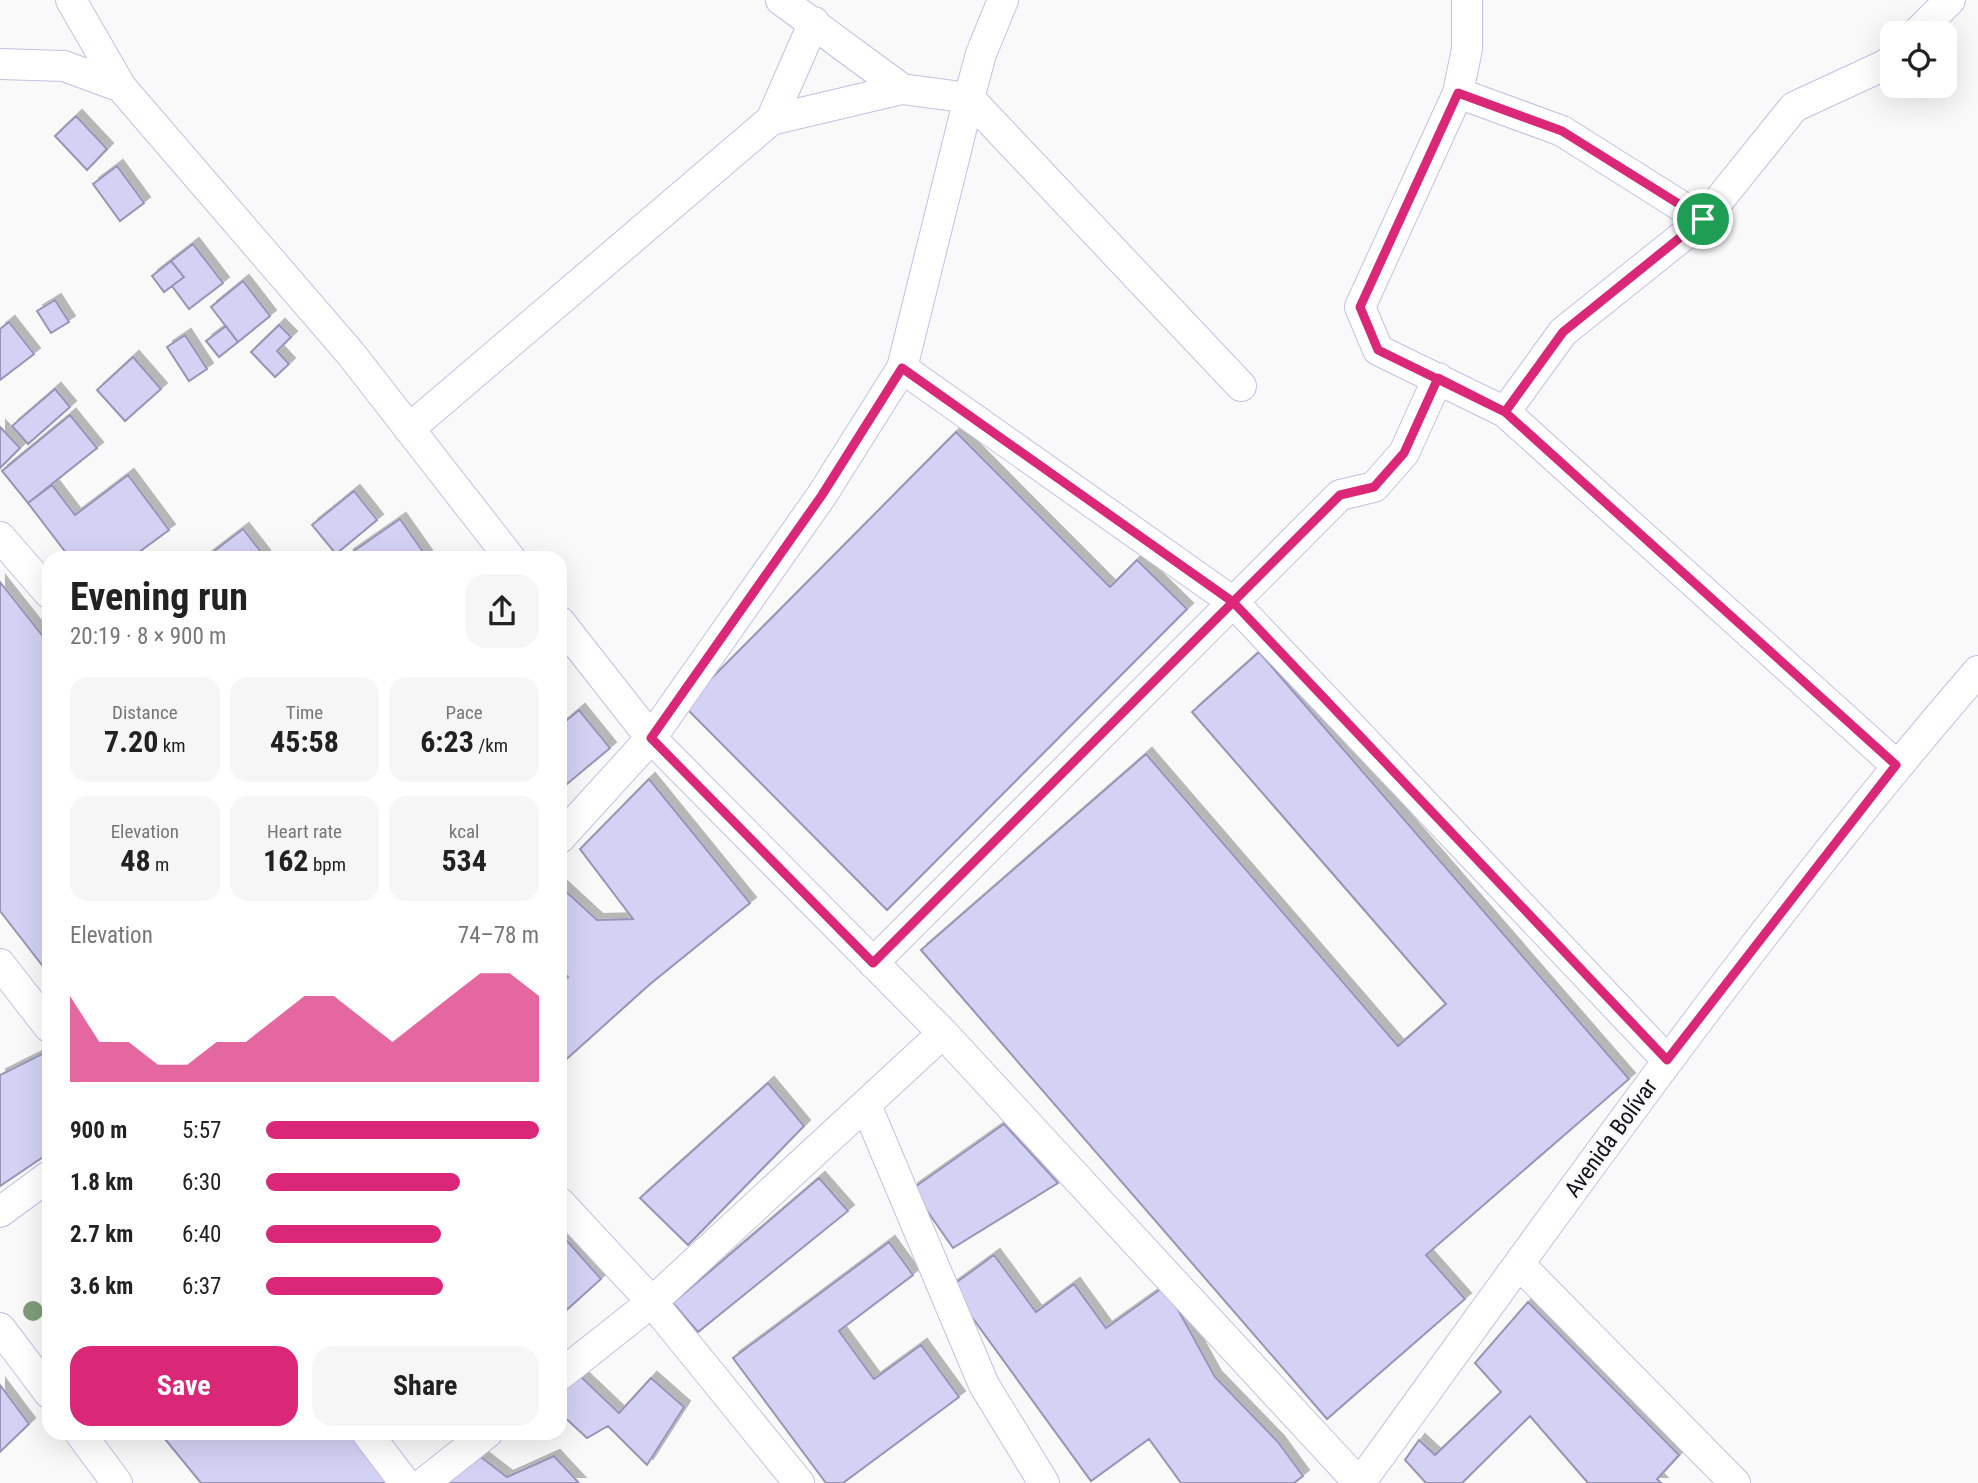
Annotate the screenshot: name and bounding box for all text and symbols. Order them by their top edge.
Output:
map controls [1880,21,1957,98]
button: locate [1880,21,1957,98]
pin [1673,189,1733,249]
icon: arrive [1684,200,1722,238]
button: share [465,574,539,648]
text: Evening run [70,575,248,619]
text: 20:19 · 8 × 900 m [70,623,226,650]
text: Distance [112,701,178,724]
text: Time [286,701,323,724]
text: Pace [446,701,483,724]
text: 7.20 [104,724,158,759]
text: 45:58 [270,724,339,759]
text: 6:23 [420,724,474,759]
text: km [158,734,186,757]
text: /km [474,734,508,757]
text: Elevation [111,820,179,843]
text: Heart rate [267,820,342,843]
text: kcal [449,820,479,843]
text: 48 [120,843,151,878]
text: 162 [263,843,309,878]
text: 534 [441,843,487,878]
text: m [151,853,169,876]
text: bpm [309,853,346,876]
text: Elevation [70,922,153,949]
text: 74–78 m [458,922,539,949]
street label: Avenida Bolívar [1559,1074,1663,1202]
text: 900 m [70,1117,127,1144]
text: 5:57 [182,1117,221,1144]
text: 1.8 km [70,1169,133,1196]
text: 6:30 [182,1169,221,1196]
text: 2.7 km [70,1221,133,1248]
text: 6:40 [182,1221,221,1248]
text: 3.6 km [70,1273,133,1300]
text: 6:37 [182,1273,221,1300]
button: Save [70,1346,298,1426]
button: Share [312,1346,539,1426]

